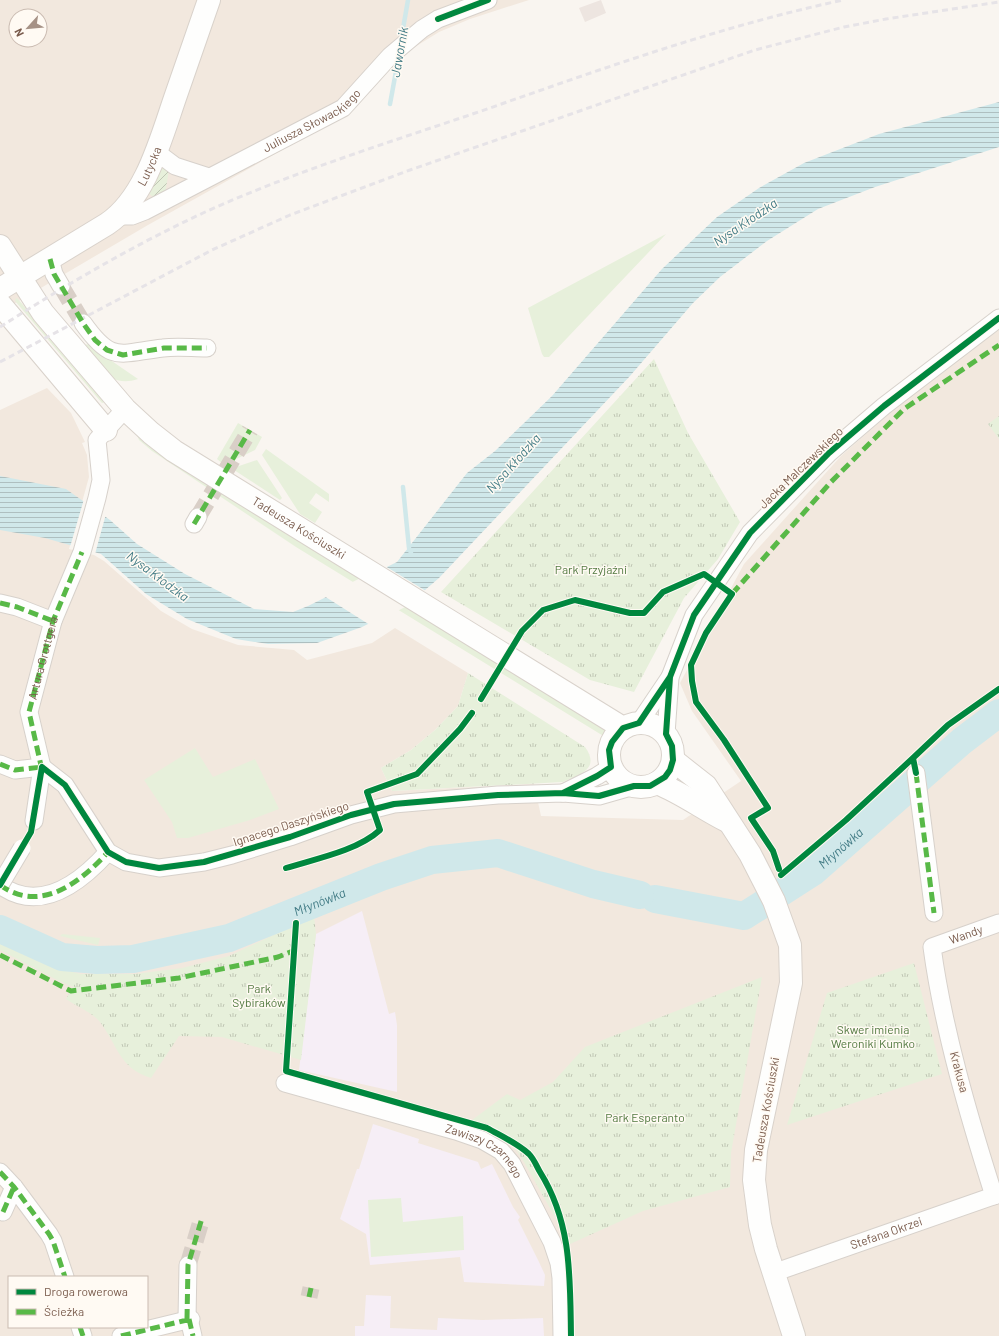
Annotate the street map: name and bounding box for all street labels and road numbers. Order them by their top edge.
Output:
street label: Juliusza Słowackiego [260,86,363,154]
street label: Lutycka [134,145,164,188]
street label: Jacka Malczewskiego [755,424,845,511]
street label: Tadeusza Kościuszki [250,493,349,561]
street label: Artura Grottgera [25,614,60,701]
street label: Ignacego Daszyńskiego [231,798,350,848]
street label: Wandy [947,921,985,946]
street label: Krakusa [948,1050,972,1094]
street label: Tadeusza Kościuszki [749,1056,781,1164]
street label: Zawiszy Czarnego [444,1120,526,1180]
street label: Stefana Okrzei [848,1213,924,1252]

